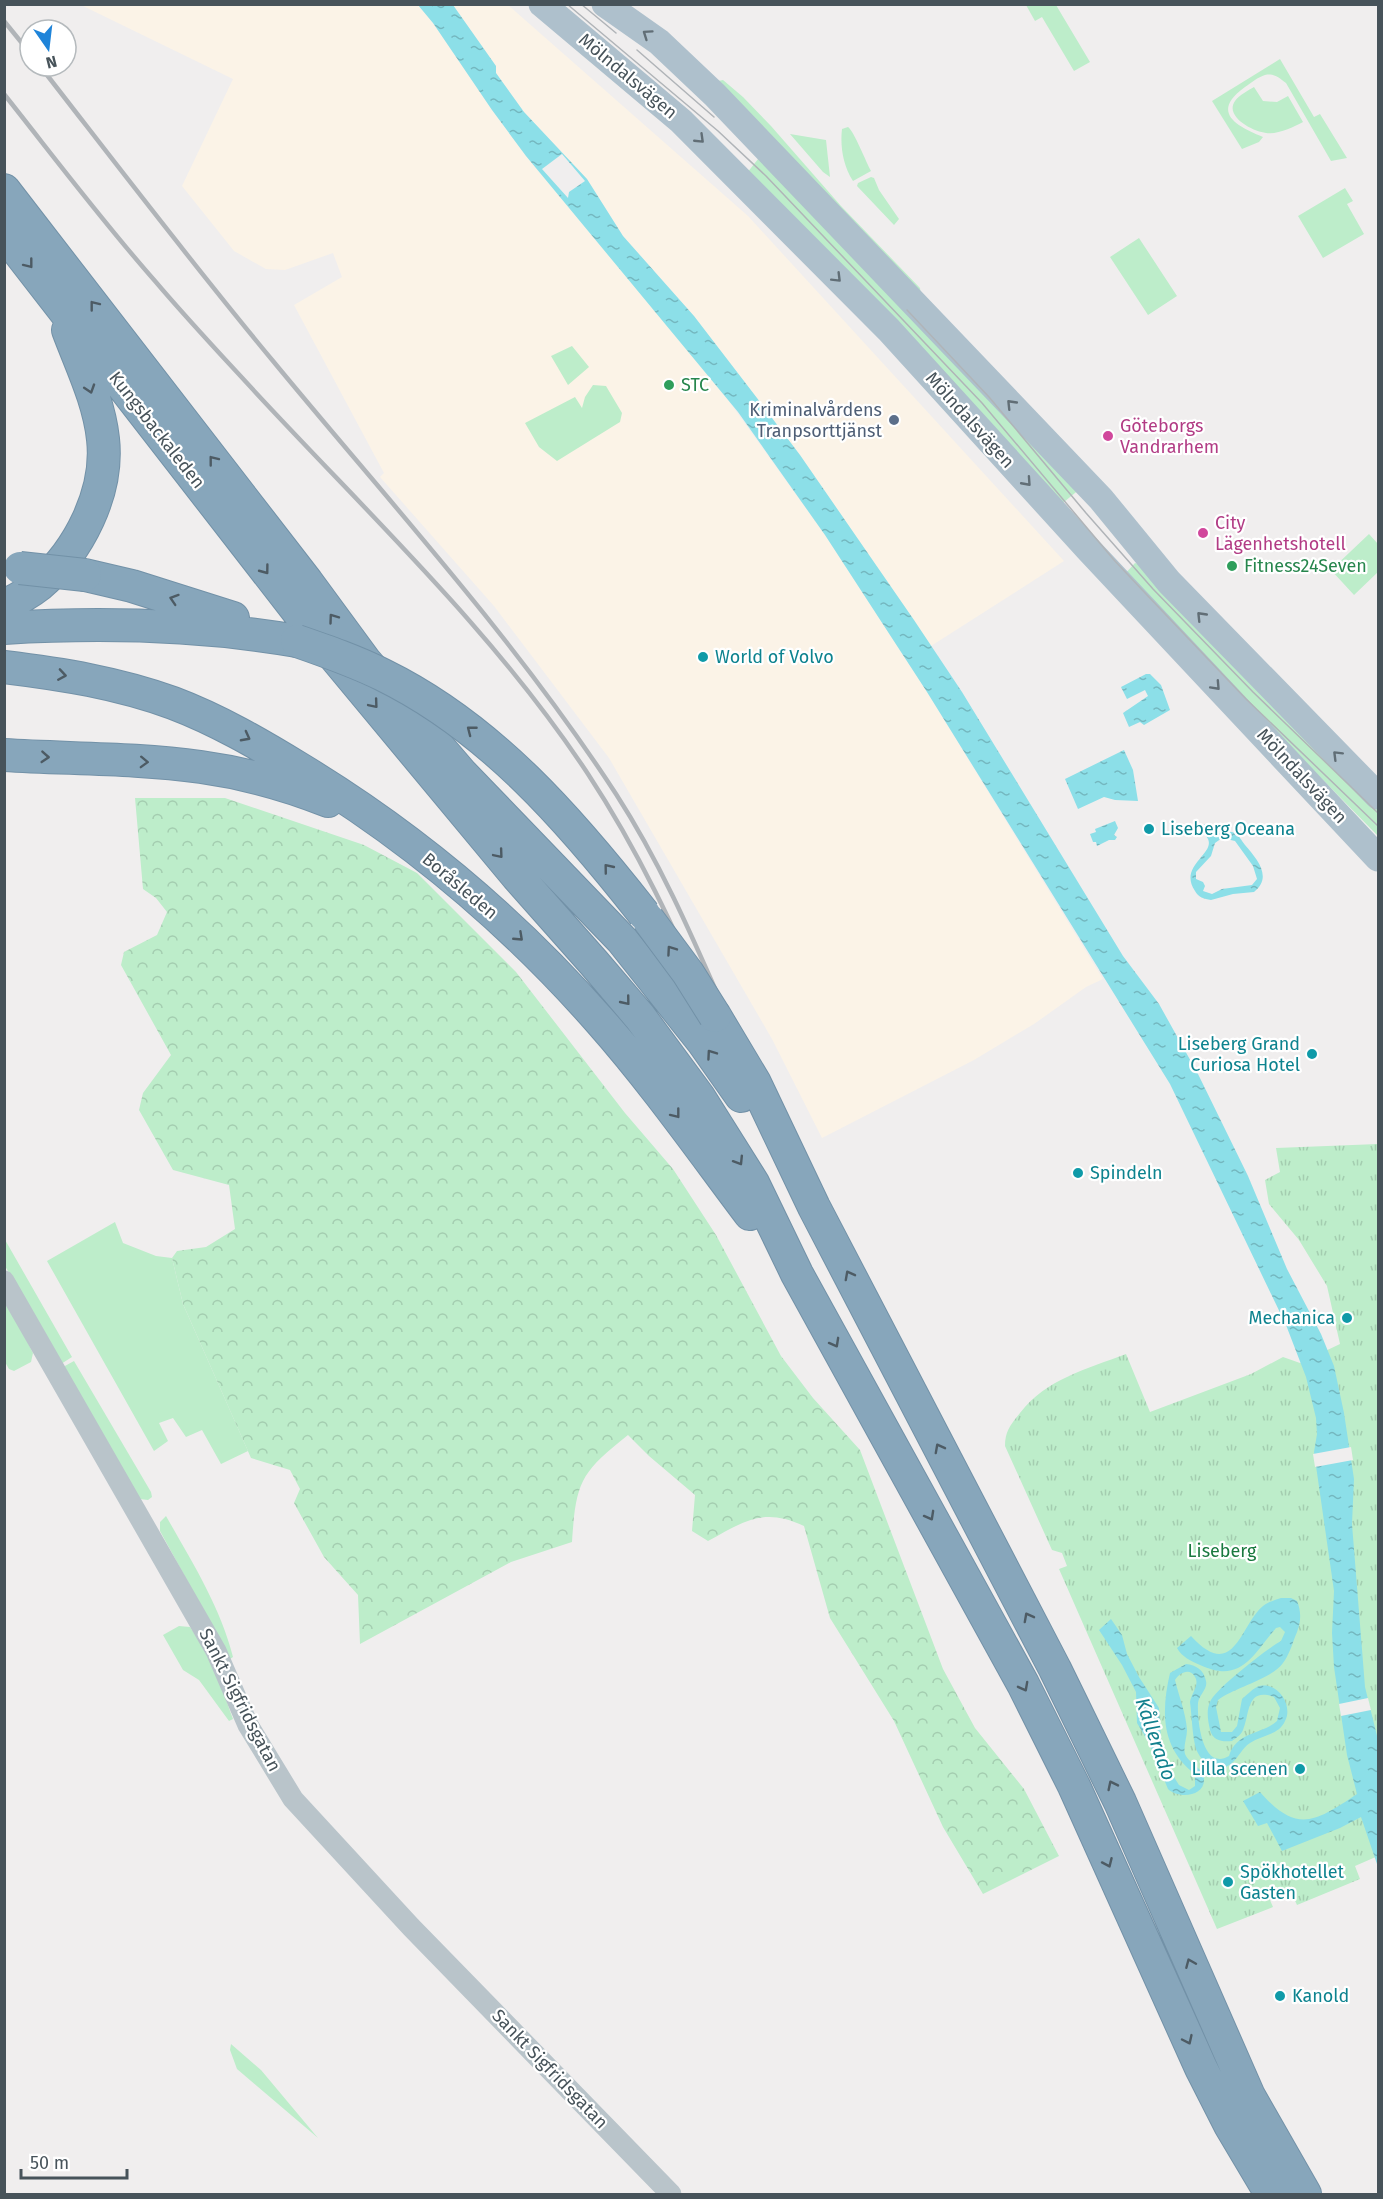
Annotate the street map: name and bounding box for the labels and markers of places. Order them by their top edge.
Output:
place label: STC [681,374,709,396]
marker: STC [662,378,676,392]
place label: Kriminalvårdens Tranpsorttjänst [749,399,882,442]
marker: Kriminalvårdens Tranpsorttjänst [887,413,901,427]
place label: Göteborgs Vandrarhem [1120,415,1219,458]
marker: Göteborgs Vandrarhem [1101,429,1115,443]
place label: City Lägenhetshotell [1215,512,1346,555]
marker: City Lägenhetshotell [1196,526,1210,540]
place label: Fitness24Seven [1244,555,1367,577]
marker: Fitness24Seven [1225,559,1239,573]
place label: World of Volvo [715,646,834,668]
marker: World of Volvo [696,650,710,664]
place label: Liseberg Oceana [1161,818,1295,840]
marker: Liseberg Oceana [1142,822,1156,836]
place label: Liseberg Grand Curiosa Hotel [1178,1033,1300,1076]
marker: Liseberg Grand Curiosa Hotel [1305,1047,1319,1061]
place label: Spindeln [1090,1162,1163,1184]
marker: Spindeln [1071,1166,1085,1180]
place label: Mechanica [1248,1307,1335,1329]
marker: Mechanica [1340,1311,1354,1325]
place label: Lilla scenen [1192,1758,1288,1780]
marker: Lilla scenen [1293,1762,1307,1776]
place label: Spökhotellet Gasten [1240,1861,1345,1904]
marker: Spökhotellet Gasten [1221,1875,1235,1889]
place label: Kanold [1292,1985,1349,2007]
marker: Kanold [1273,1989,1287,2003]

